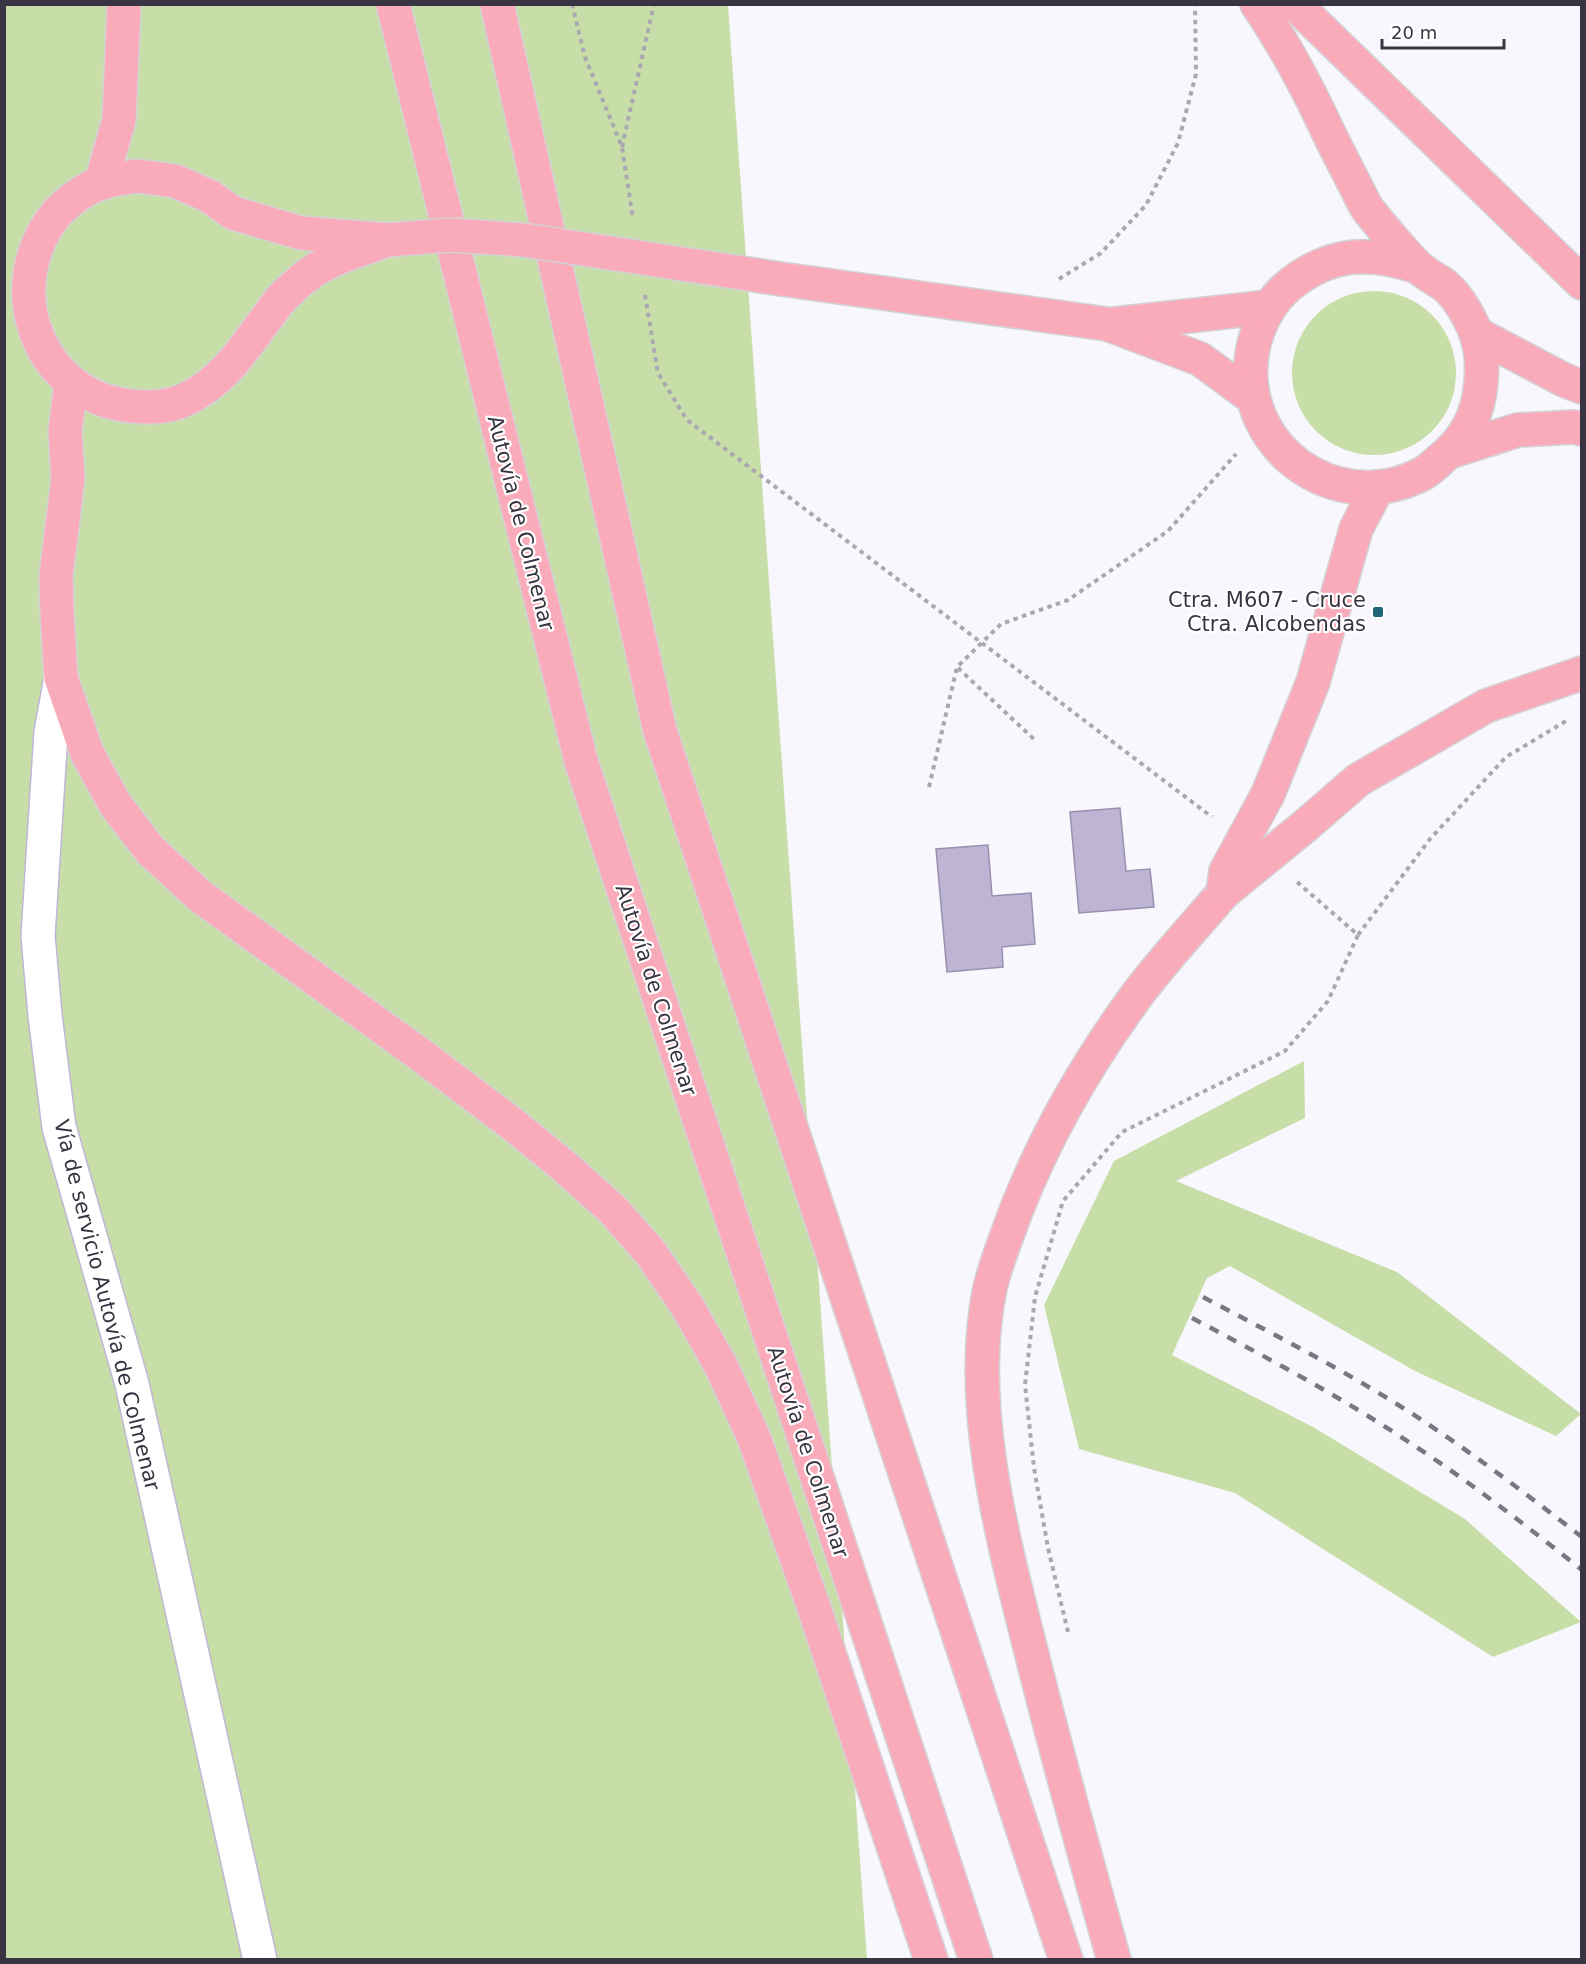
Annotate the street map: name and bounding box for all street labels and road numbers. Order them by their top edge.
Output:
street label: Autovía de Colmenar [483,413,559,633]
street label: Autovía de Colmenar [610,881,702,1099]
street label: Vía de servicio Autovía de Colmenar [49,1117,165,1493]
street label: Autovía de Colmenar [762,1343,854,1561]

